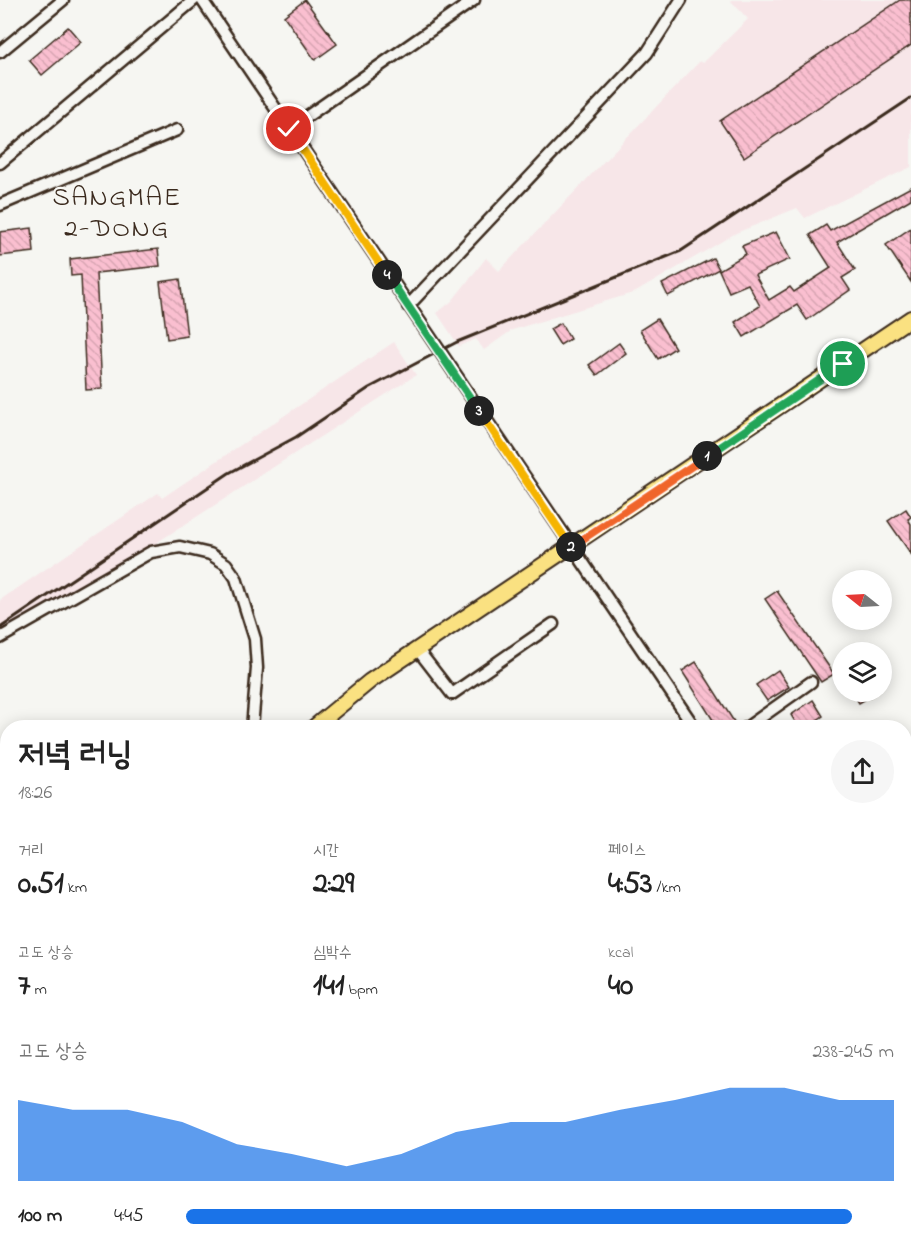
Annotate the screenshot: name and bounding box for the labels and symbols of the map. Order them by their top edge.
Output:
pin [263,103,314,154]
district label: SANGMAE 2-DONG [52,179,182,249]
pin: 4 [372,260,402,290]
pin [817,338,868,389]
pin: 3 [464,396,494,426]
pin: 1 [692,441,722,471]
pin: 2 [556,532,586,562]
north arrow [832,570,892,630]

